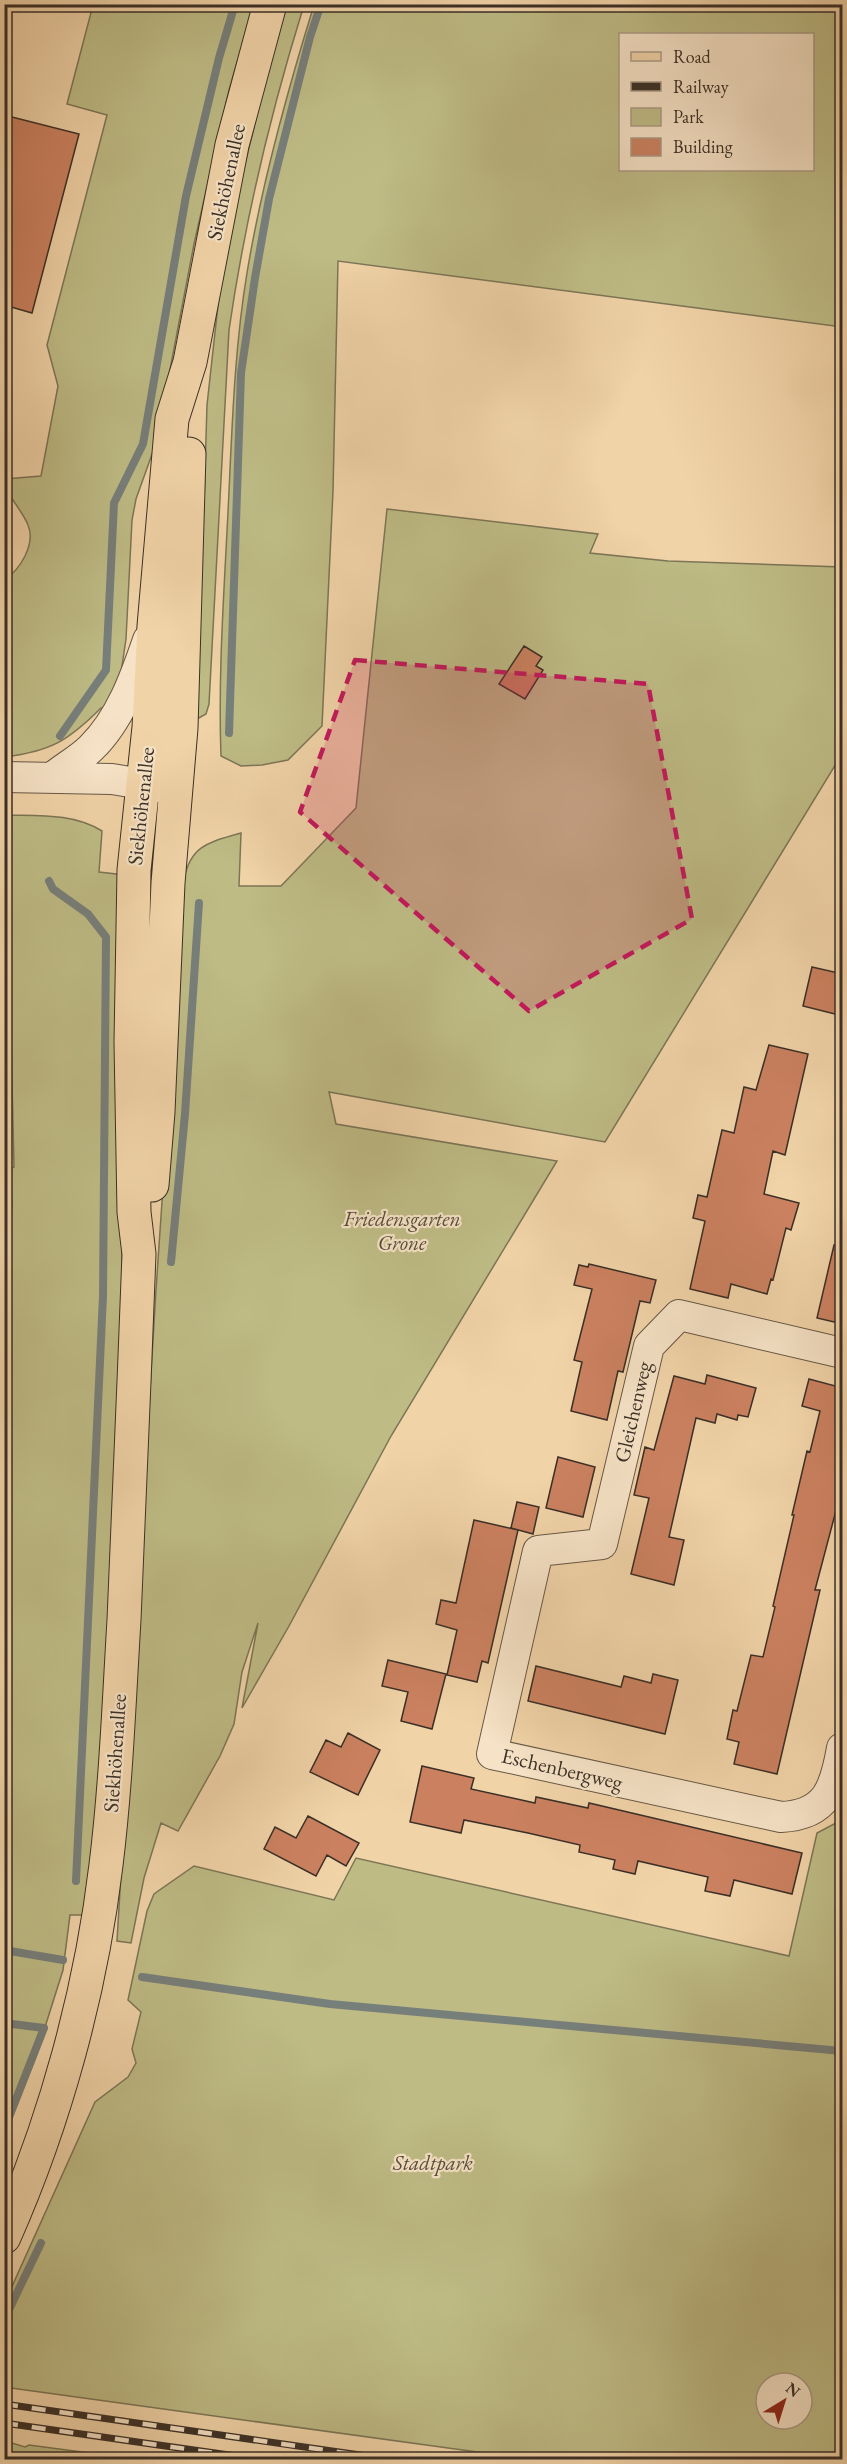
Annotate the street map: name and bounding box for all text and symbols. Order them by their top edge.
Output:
legend [619,33,814,171]
text: Road [673,45,712,68]
text: Railway [673,75,729,98]
text: Park [673,105,704,128]
street label: Siekhöhenallee [200,121,251,243]
text: Building [673,135,733,158]
street label: Siekhöhenallee [121,746,160,866]
park label: Friedensgarten Grone [343,1205,460,1256]
street label: Gleichenweg [608,1358,657,1465]
street label: Siekhöhenallee [97,1693,132,1813]
street label: Eschenbergweg [499,1741,626,1796]
park label: Stadtpark [392,2149,473,2176]
north arrow [754,2371,814,2431]
text: N [781,2377,805,2402]

